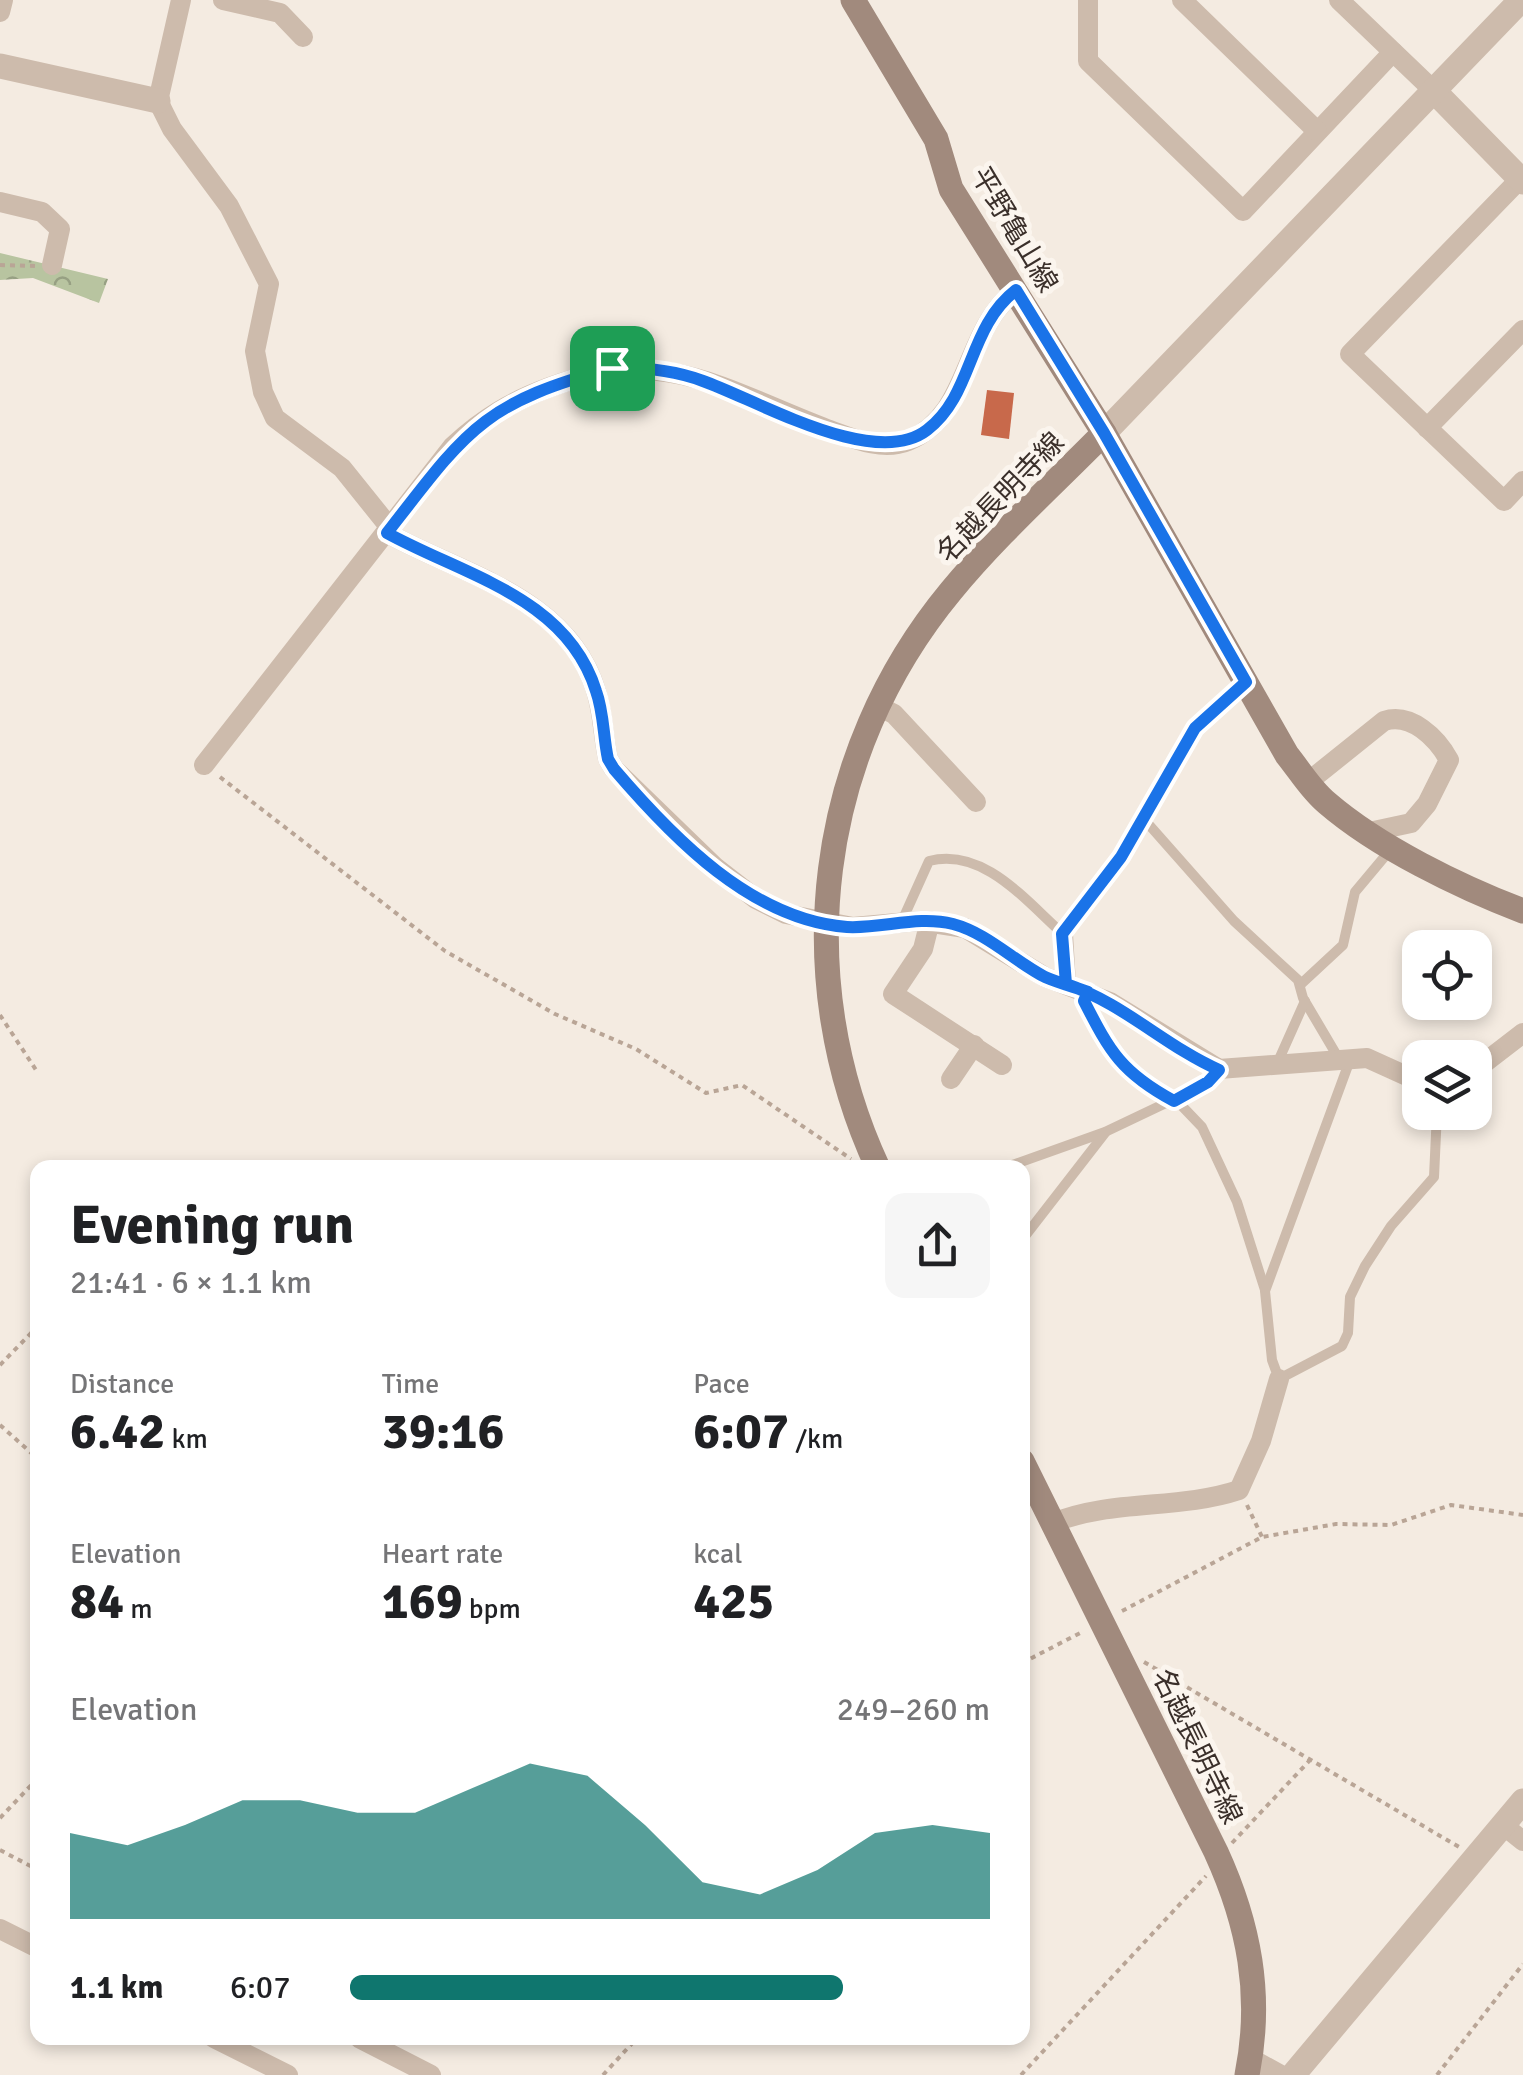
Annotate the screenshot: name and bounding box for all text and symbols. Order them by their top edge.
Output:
street label: 平野亀山線 [964,161,1065,298]
pin [570,326,655,411]
icon: arrive [585,341,640,396]
street label: 名越長明寺線 [930,425,1071,570]
map controls [1402,930,1492,1130]
button: locate [1402,930,1492,1020]
button: layers [1402,1040,1492,1130]
text: Evening run [70,1191,354,1259]
button: share [885,1193,990,1298]
text: 21:41 · 6 × 1.1 km [70,1263,312,1302]
text: Distance [70,1367,174,1401]
text: Time [382,1367,439,1401]
text: Pace [693,1367,750,1401]
text: 6.42 [70,1401,165,1463]
text: 39:16 [382,1401,504,1463]
text: 6:07 [693,1401,789,1463]
text: km [165,1422,208,1456]
text: /km [789,1422,843,1456]
text: Elevation [70,1537,182,1571]
text: Heart rate [382,1537,503,1571]
text: kcal [693,1537,742,1571]
text: 84 [70,1571,124,1633]
text: 169 [382,1571,463,1633]
text: 425 [693,1571,774,1633]
text: m [124,1592,153,1626]
text: bpm [463,1592,521,1626]
street label: 名越長明寺線 [1145,1663,1249,1829]
text: Elevation [70,1690,197,1729]
text: 249–260 m [837,1690,990,1729]
text: 1.1 km [70,1968,163,2007]
text: 6:07 [230,1968,290,2007]

